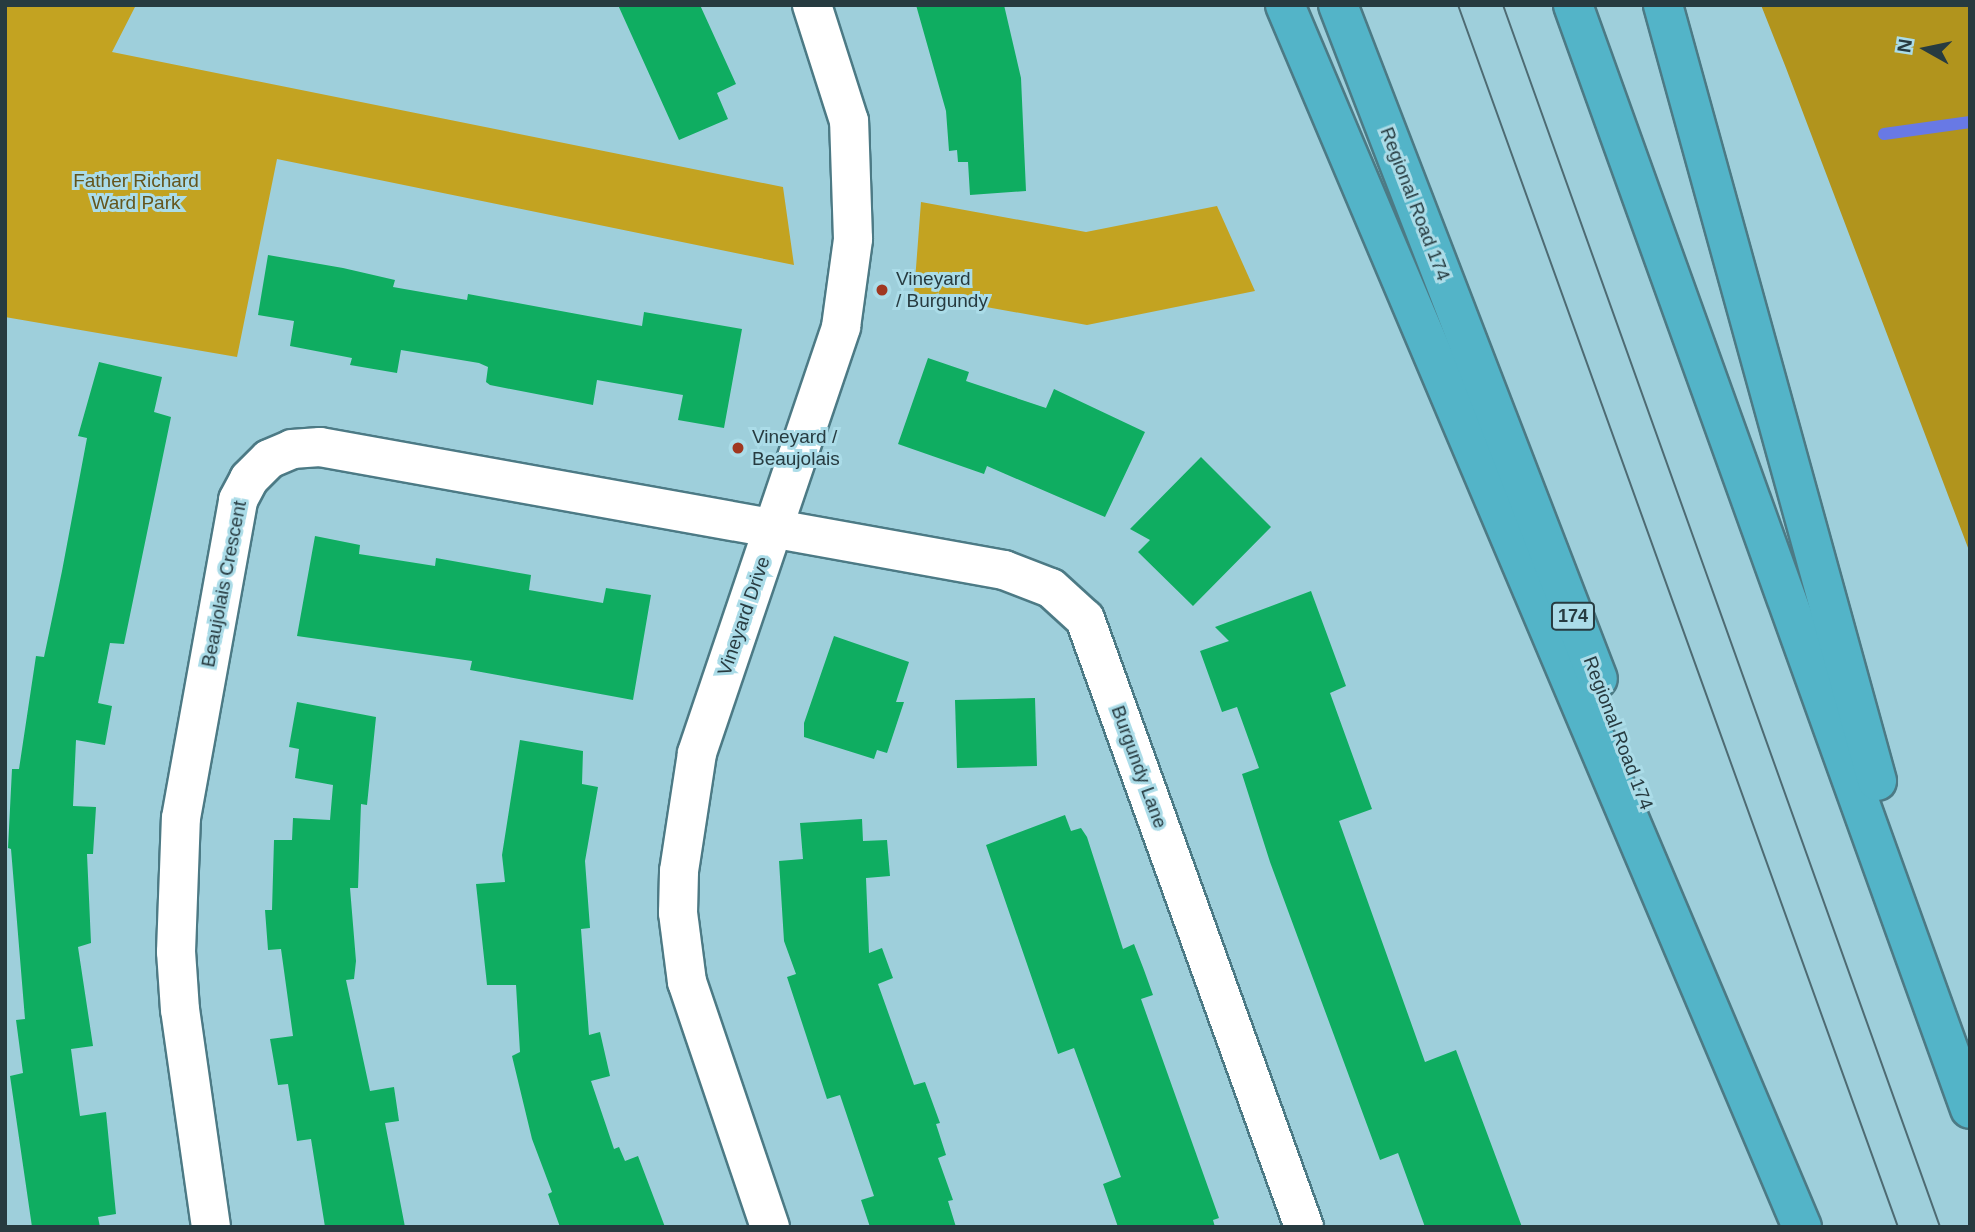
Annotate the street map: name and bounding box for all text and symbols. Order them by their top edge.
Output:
north arrow [1891,14,1961,84]
text: N [1893,37,1916,54]
street label: Regional Road 174 [1375,124,1455,284]
park label: Father Richard Ward Park [73,170,199,214]
place label: Vineyard / Burgundy [896,268,988,312]
marker: Vineyard / Burgundy [874,282,890,298]
place label: Vineyard / Beaujolais [752,426,840,470]
marker: Vineyard / Beaujolais [730,440,746,456]
street label: Beaujolais Crescent [197,499,251,669]
street label: Vineyard Drive [713,554,775,678]
road number: 174 [1550,602,1596,630]
street label: Regional Road 174 [1578,653,1658,813]
street label: Burgundy Lane [1106,703,1172,831]

